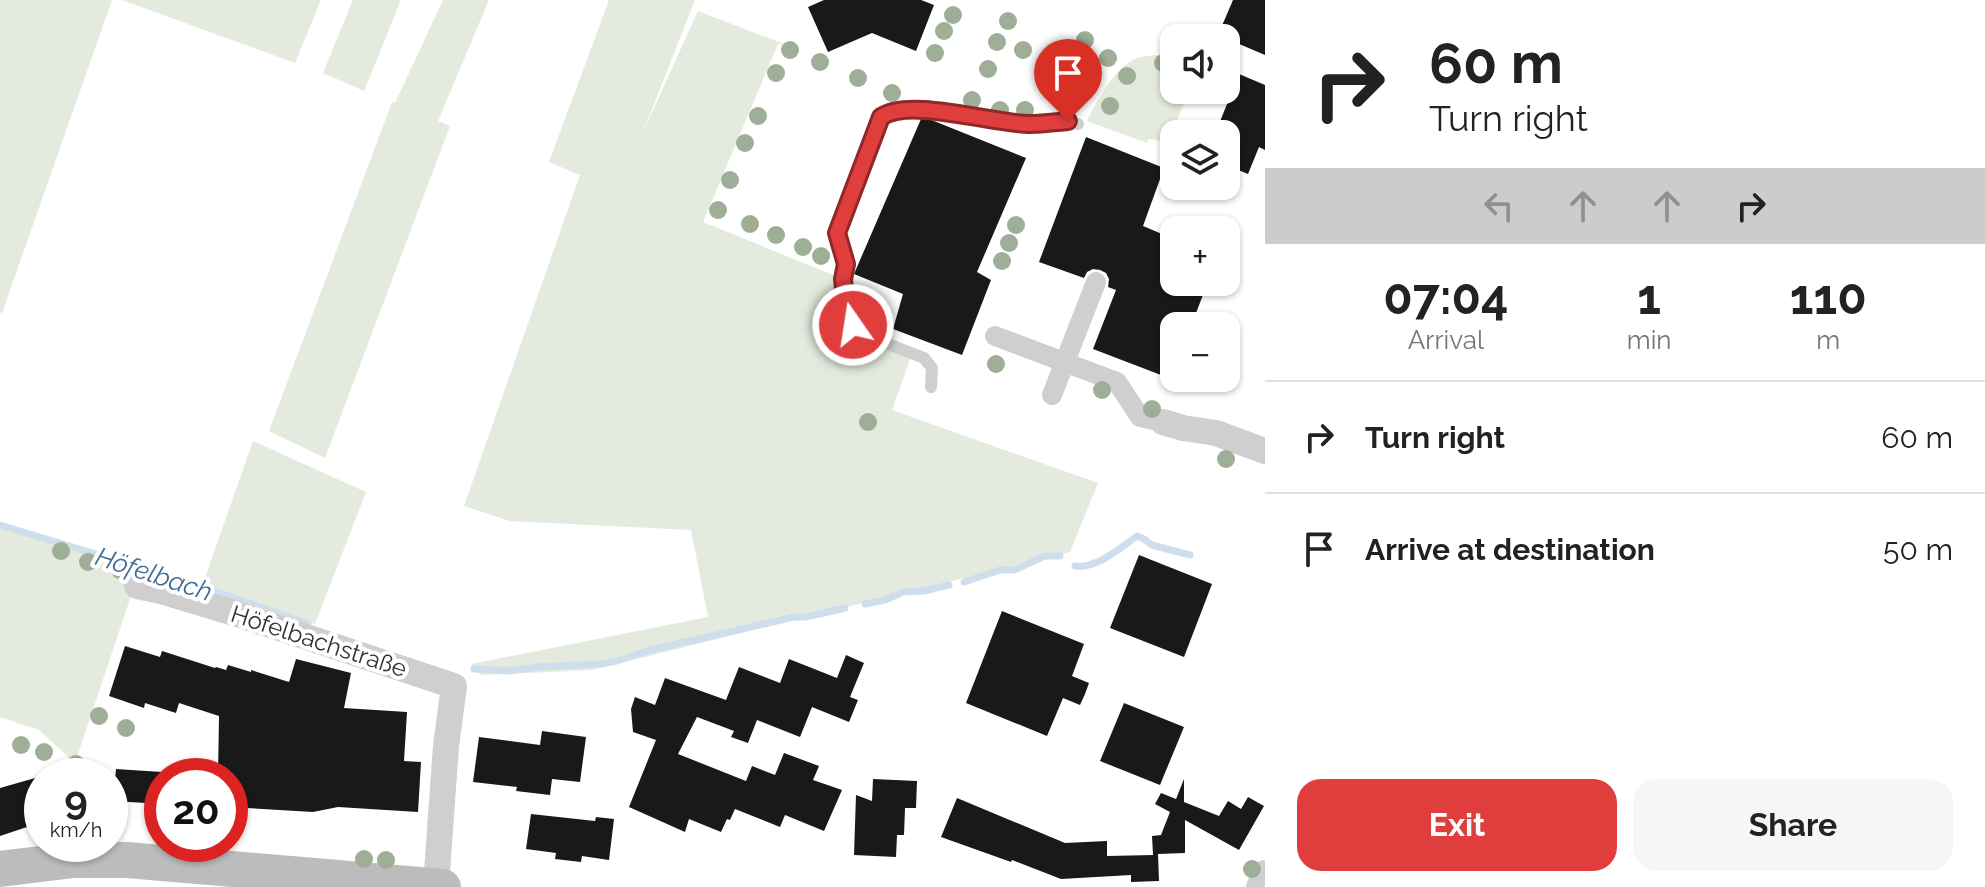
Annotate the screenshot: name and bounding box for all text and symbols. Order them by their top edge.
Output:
map controls [1160,24,1240,392]
button: sound [1160,24,1240,104]
text: 60 m [1429,30,1563,96]
icon: right [1297,32,1401,136]
pin [1034,39,1102,121]
icon: arrive [1046,51,1090,95]
text: Turn right [1429,97,1588,139]
button: layers [1160,120,1240,200]
icon: left [1477,184,1521,228]
icon: ahead [1561,184,1605,228]
icon: ahead [1645,184,1689,228]
icon: right [1729,184,1773,228]
button: + [1160,216,1240,296]
text: 07:04 [1383,269,1508,325]
text: 1 [1637,269,1661,325]
text: 110 [1790,269,1867,325]
position arrow [811,283,895,367]
button: − [1160,312,1240,392]
text: Arrival [1408,325,1484,355]
text: min [1627,325,1671,355]
text: m [1816,325,1840,355]
icon: right [1297,415,1341,459]
text: Turn right [1365,420,1505,455]
text: 60 m [1881,420,1953,455]
icon: arrive [1297,527,1341,571]
text: Arrive at destination [1365,532,1655,567]
text: 50 m [1883,532,1953,567]
water label: Höfelbach [92,541,216,607]
street label: Höfelbachstraße [227,599,411,683]
speed limit sign: 20 [144,758,248,862]
text: 9 [64,776,88,823]
button: Exit [1297,779,1617,871]
button: Share [1633,779,1953,871]
text: km/h [50,818,102,842]

